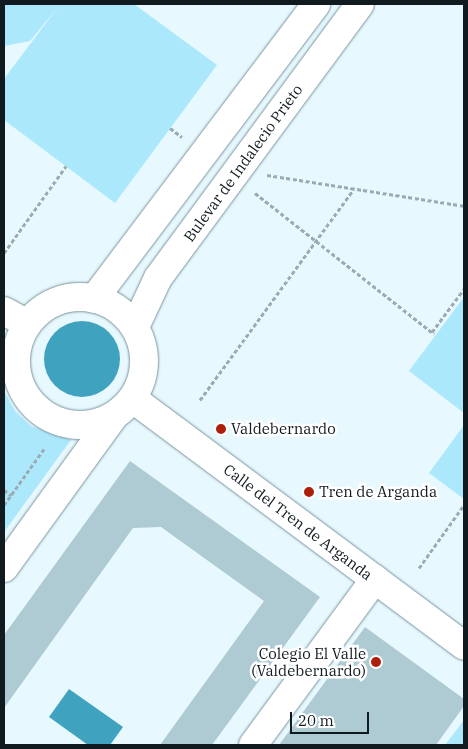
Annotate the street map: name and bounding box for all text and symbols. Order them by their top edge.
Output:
street label: Bulevar de Indalecio Prieto [180,81,306,245]
place label: Valdebernardo [231,420,336,438]
marker: Valdebernardo [215,423,227,435]
street label: Calle del Tren de Arganda [220,460,376,584]
place label: Tren de Arganda [319,483,437,501]
marker: Tren de Arganda [303,486,315,498]
place label: Colegio El Valle (Valdebernardo) [251,644,366,679]
marker: Colegio El Valle (Valdebernardo) [370,656,382,668]
scale bar [293,702,372,734]
text: 20 m [298,711,334,730]

